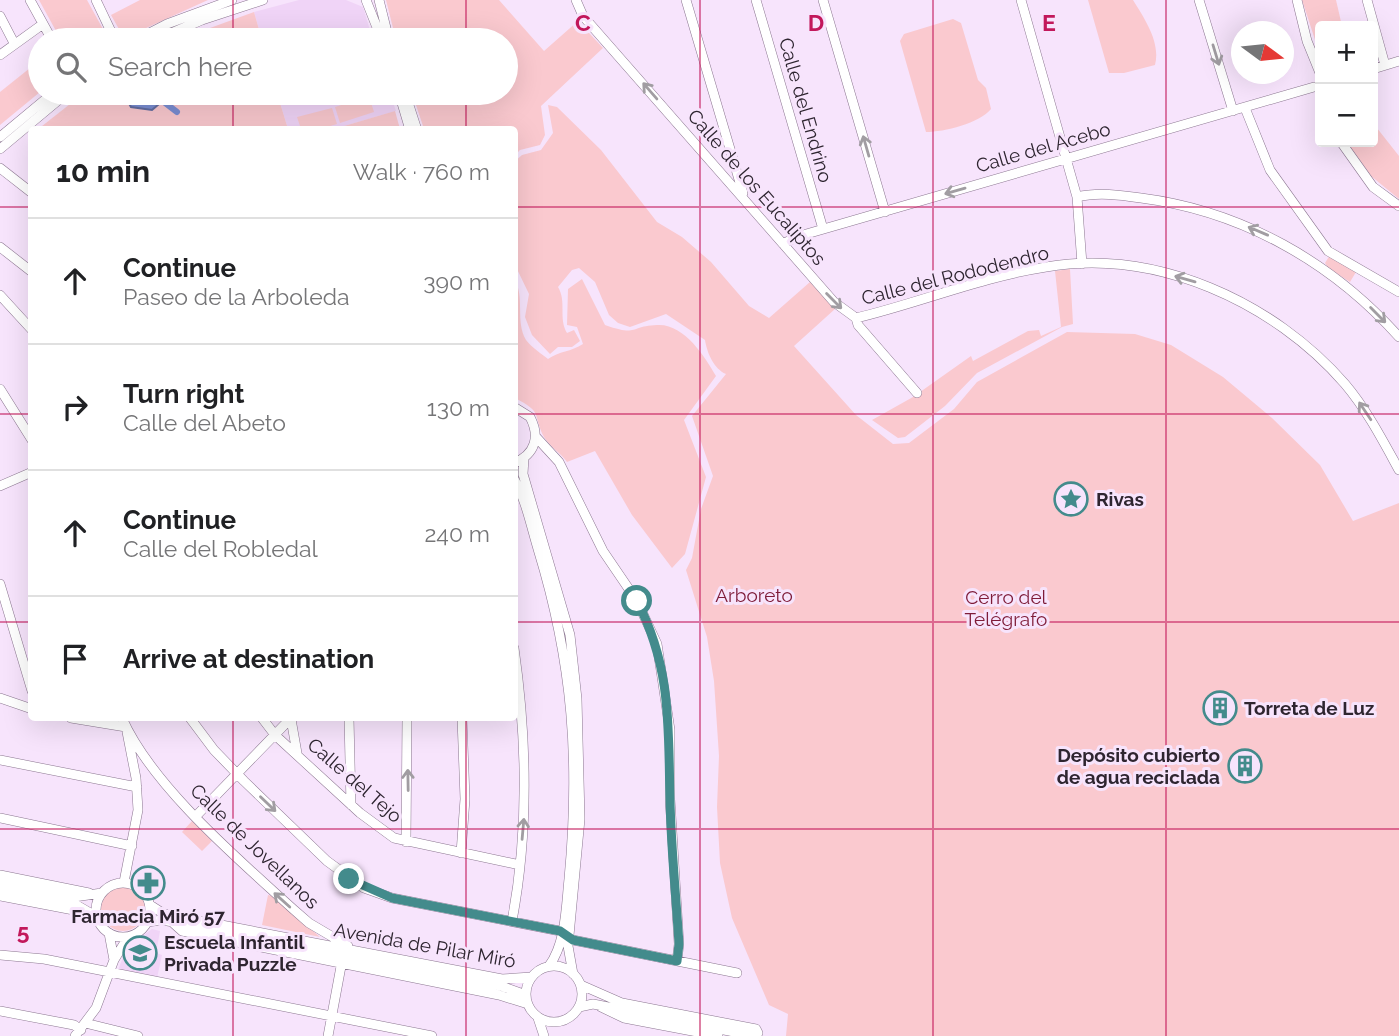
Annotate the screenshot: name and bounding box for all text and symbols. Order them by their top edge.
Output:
text: C [575,9,591,36]
text: D [808,9,824,36]
text: E [1042,9,1056,36]
north arrow [1231,21,1294,84]
map controls [1315,21,1378,147]
button: + [1315,21,1378,84]
search box [28,28,518,105]
street label: Calle del Endrino [775,35,837,185]
one-way arrow [1210,44,1223,66]
icon: search [52,48,90,86]
text: Search here [108,52,252,82]
one-way arrow [642,83,658,101]
button: − [1315,84,1378,147]
street label: Calle de los Eucaliptos [683,105,831,269]
street label: Calle del Acebo [973,117,1113,177]
one-way arrow [859,135,872,157]
text: 10 min [56,154,150,189]
text: Walk · 760 m [353,158,490,185]
one-way arrow [945,185,967,198]
one-way arrow [1247,224,1269,237]
street label: Calle del Rododendro [859,241,1051,309]
text: Continue [123,253,236,283]
icon: ahead [56,262,94,300]
text: 390 m [423,268,490,295]
one-way arrow [1174,272,1197,285]
text: Paseo de la Arboleda [123,283,350,310]
one-way arrow [826,292,843,309]
one-way arrow [1369,306,1386,323]
text: Turn right [123,379,244,409]
icon: right [56,388,94,426]
text: 130 m [427,394,490,421]
one-way arrow [1357,402,1372,421]
text: Calle del Abeto [123,409,286,436]
place icon: Rivas [1052,480,1090,518]
place label: Rivas [1096,488,1144,510]
text: Continue [123,505,236,535]
icon: ahead [56,514,94,552]
text: 240 m [424,520,490,547]
text: Calle del Robledal [123,535,318,562]
park label: Arboreto [715,584,793,606]
route start [621,585,652,616]
park label: Cerro del Telégrafo [965,586,1048,630]
icon: arrive [56,640,94,678]
text: Arrive at destination [123,644,374,674]
building icon: Torreta de Luz [1201,689,1239,727]
place label: Torreta de Luz [1244,697,1374,719]
street label: Calle del Tejo [303,733,407,827]
place label: Depósito cubierto de agua reciclada [1057,744,1220,788]
building icon: Depósito cubierto de agua reciclada [1226,747,1264,785]
one-way arrow [401,769,414,792]
street label: Calle de Jovellanos [186,779,324,913]
one-way arrow [259,796,276,813]
one-way arrow [517,818,530,841]
route end [333,863,364,894]
pharmacy icon: Farmacia Miró 57 [129,864,167,902]
one-way arrow [274,892,292,908]
place label: Farmacia Miró 57 [71,905,225,927]
text: 5 [17,918,30,945]
street label: Avenida de Pilar Miró [332,918,518,972]
place label: Escuela Infantil Privada Puzzle [164,931,305,975]
school or university icon: Escuela Infantil Privada Puzzle [121,934,159,972]

